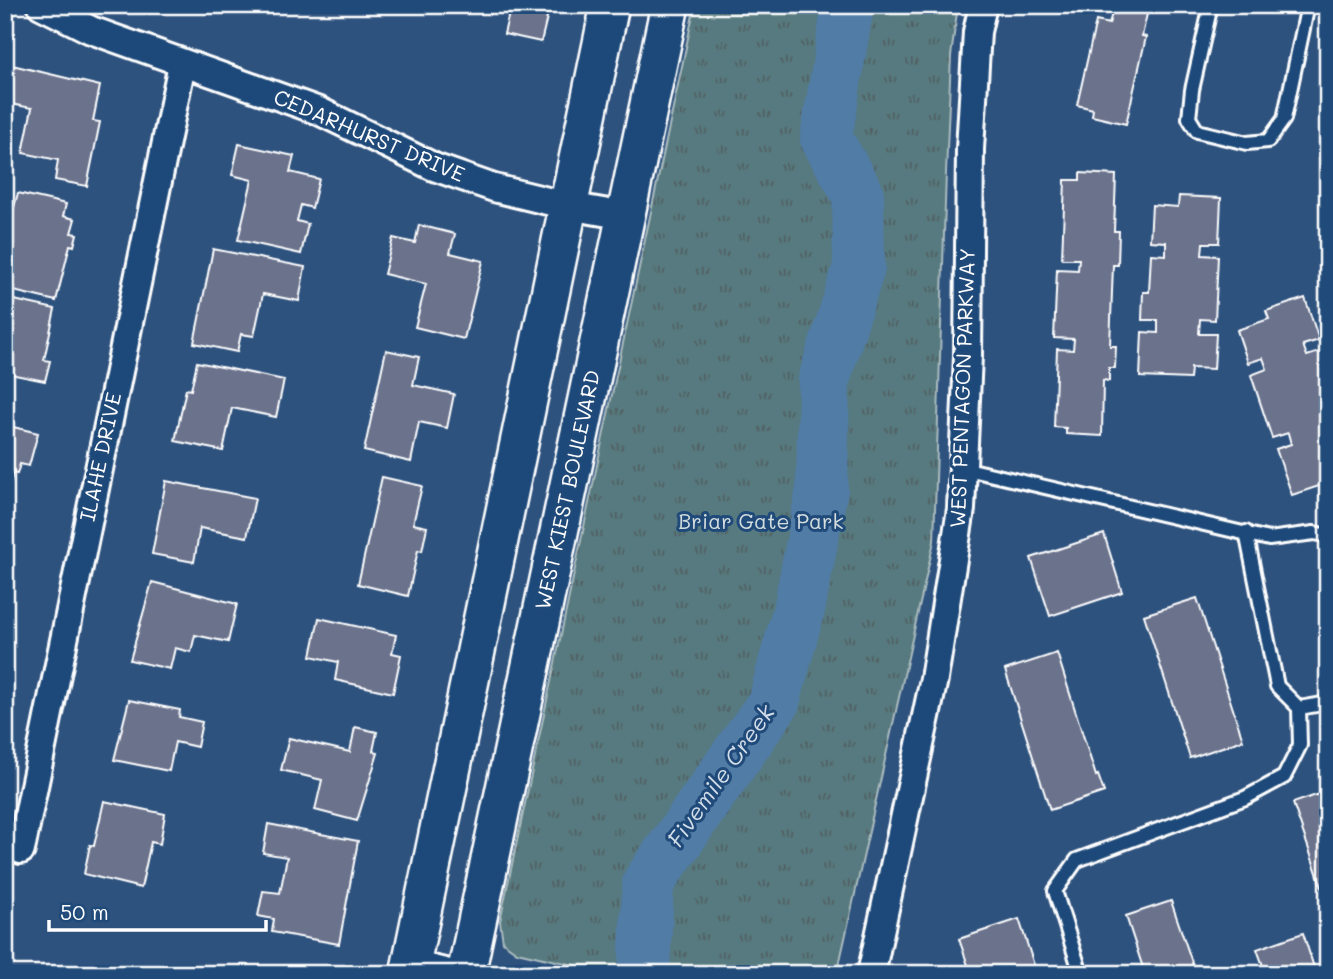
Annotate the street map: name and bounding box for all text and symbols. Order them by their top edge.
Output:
street label: CEDARHURST DRIVE [270,82,469,187]
street label: WEST PENTAGON PARKWAY [943,247,980,528]
street label: WEST KIEST BOULEVARD [528,367,605,612]
street label: ILAHE DRIVE [73,390,126,524]
park label: Briar Gate Park [678,507,844,534]
water label: Fivemile Creek [660,697,781,853]
scale bar [49,888,266,932]
text: 50 m [60,898,109,925]

